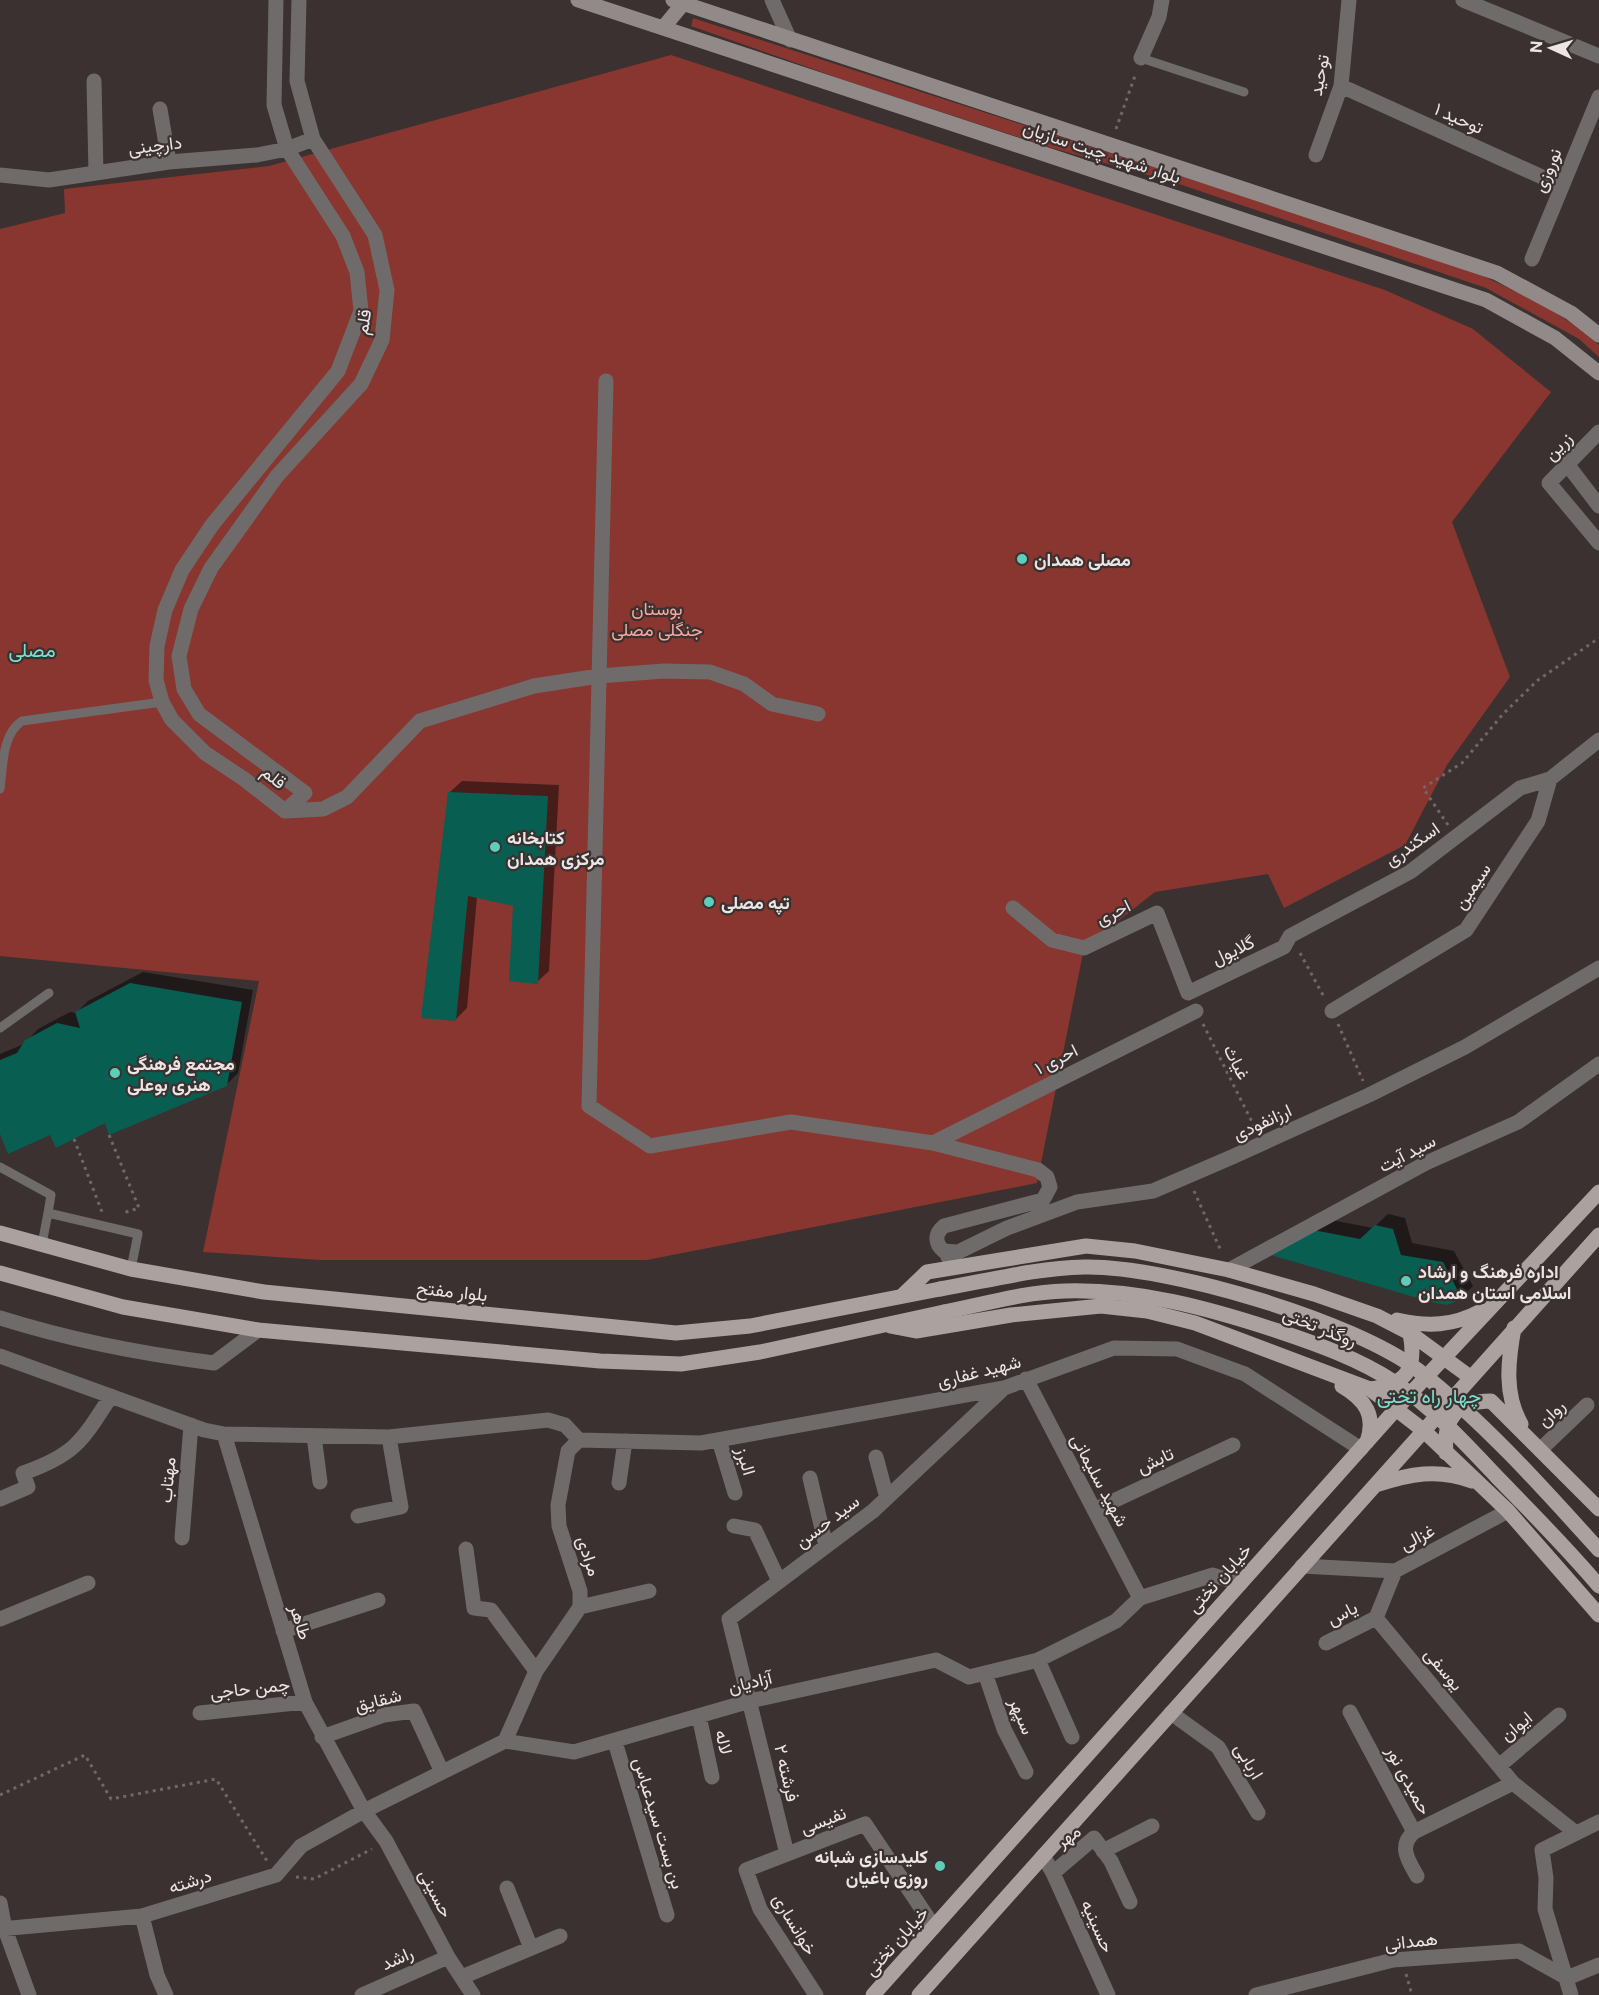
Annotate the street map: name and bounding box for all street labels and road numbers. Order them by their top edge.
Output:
street label: توحید [1305,53,1334,98]
street label: توحید ۱ [1431,98,1487,139]
street label: بلوار شهید چیت سازیان [1020,117,1184,189]
street label: دارچینی [127,131,183,161]
street label: نوروزی [1528,145,1567,196]
street label: قلم [351,308,377,336]
street label: زرین [1540,427,1577,465]
street label: قلم [256,761,290,795]
street label: اسکندری [1381,818,1444,871]
street label: سیمین [1449,859,1496,914]
street label: احری [1092,895,1134,930]
street label: گلایول [1208,931,1258,970]
street label: احری ۱ [1031,1039,1081,1080]
street label: غیاث [1219,1041,1255,1083]
street label: ارزانفودی [1229,1099,1295,1146]
street label: سید آیت [1375,1130,1439,1176]
street label: بلوار مفتح [415,1277,488,1307]
street label: روگذر تختی [1280,1303,1360,1352]
street label: شهید غفاری [935,1350,1023,1393]
street label: روان [1533,1395,1570,1432]
street label: شهید سلیمانی [1066,1430,1133,1530]
street label: تابش [1133,1442,1177,1479]
street label: البرز [731,1443,760,1478]
street label: مهتاب [155,1456,180,1504]
street label: سید حسن [791,1490,864,1553]
street label: غزالی [1396,1519,1438,1556]
street label: مرادی [572,1533,605,1579]
street label: خیابان تختی [1182,1539,1256,1618]
street label: یاس [1323,1596,1361,1630]
street label: طاهر [284,1601,316,1643]
street label: یوسفی [1419,1643,1468,1695]
street label: آزادیان [726,1666,776,1699]
street label: چمن حاجی [209,1673,291,1705]
street label: شقایق [352,1684,404,1717]
street label: سپهر [1003,1694,1039,1738]
street label: ایوان [1496,1707,1537,1746]
street label: لاله [711,1728,737,1756]
street label: اربابی [1229,1739,1268,1783]
street label: حمیدی نور [1381,1741,1436,1818]
street label: فرشته ۲ [769,1742,804,1804]
street label: بن بست سیدعباس [628,1755,689,1891]
street label: نفیسی [797,1802,849,1839]
street label: مهر [1051,1820,1085,1853]
street label: درشته [166,1865,214,1898]
street label: حسینی [414,1865,457,1921]
street label: خوانساری [768,1889,822,1959]
street label: حسینیه [1077,1896,1119,1956]
street label: خیابان تختی [859,1902,933,1981]
street label: همدانی [1383,1928,1439,1955]
street label: راشد [378,1942,417,1975]

